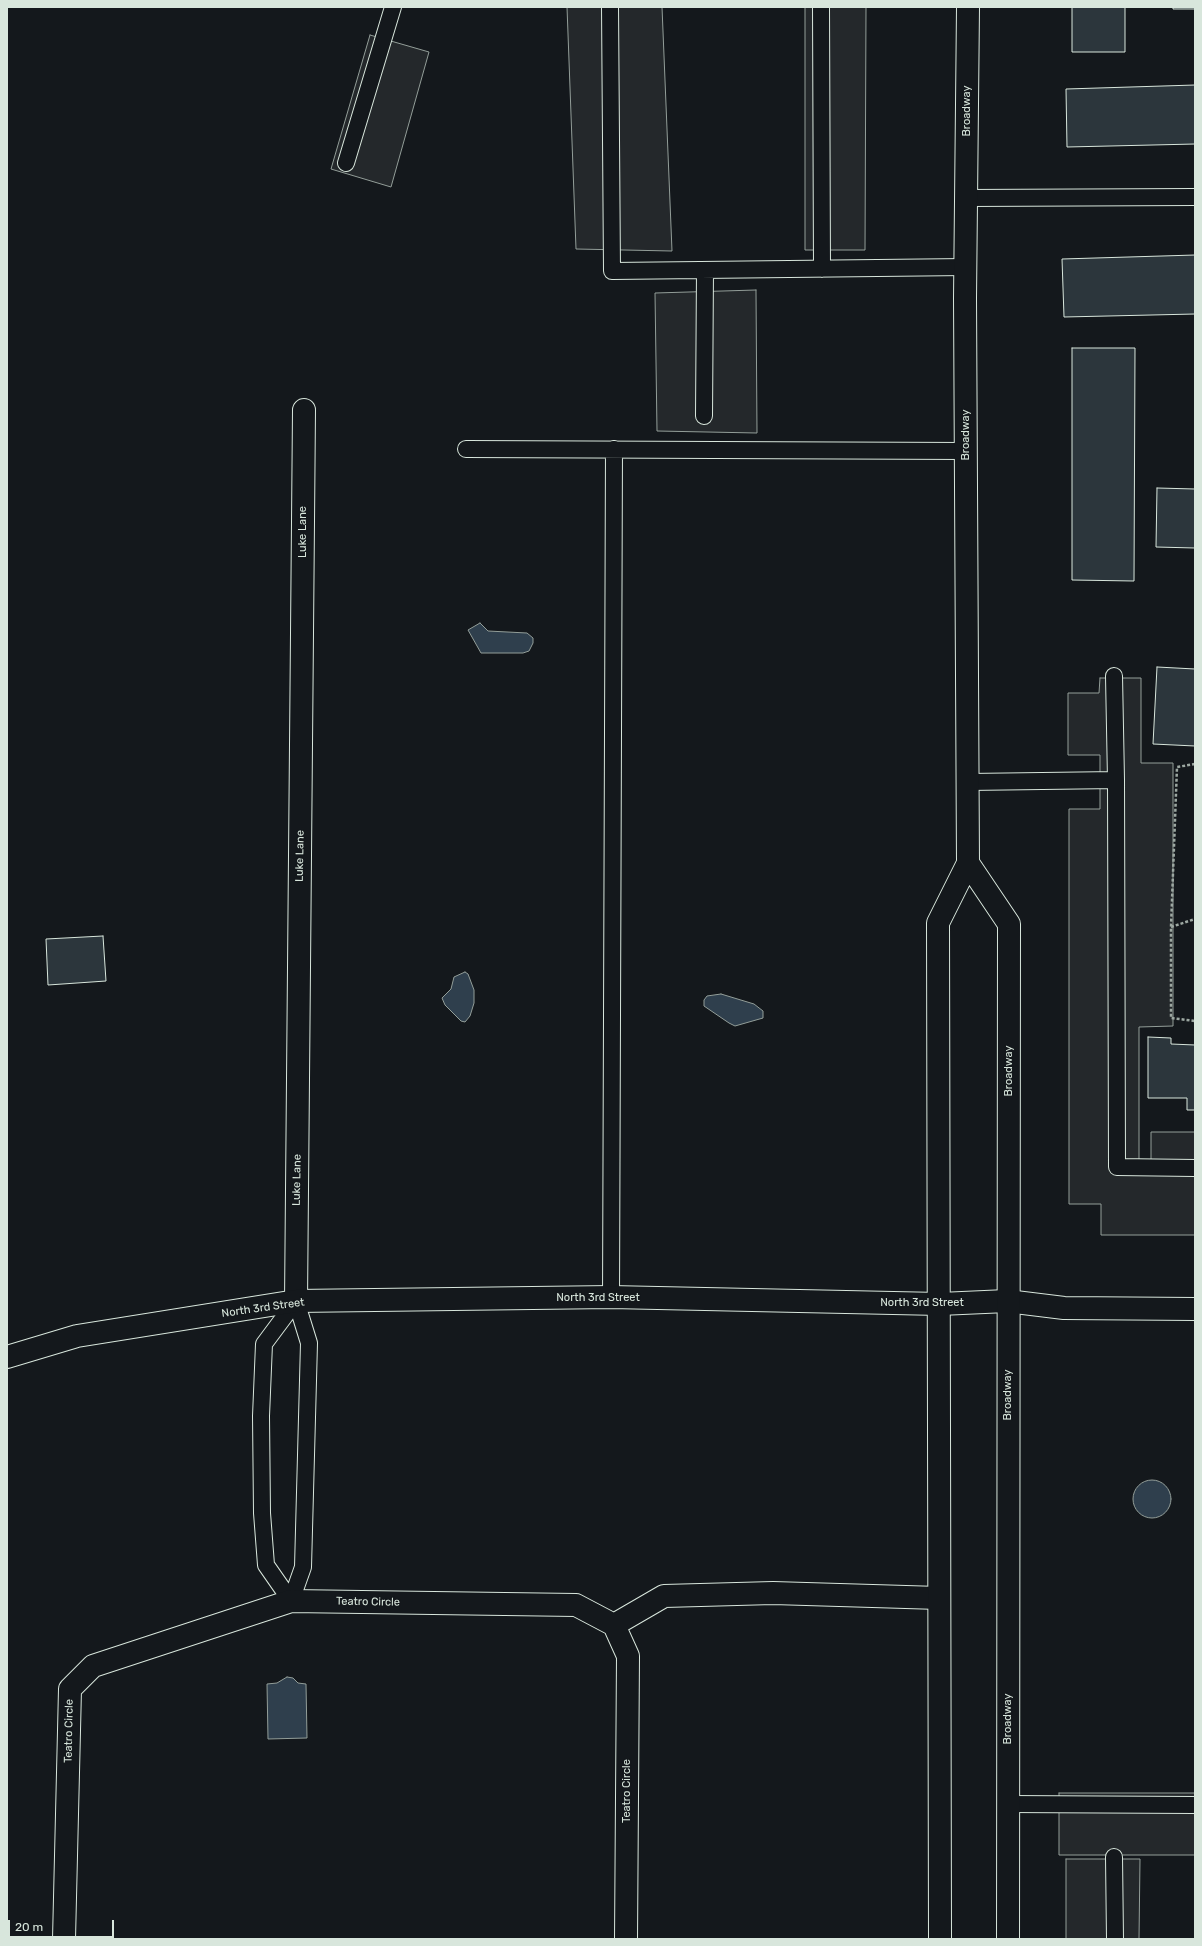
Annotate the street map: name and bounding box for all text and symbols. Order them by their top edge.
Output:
street label: Broadway [960,85,974,137]
street label: Broadway [959,409,973,461]
street label: Luke Lane [296,506,310,558]
street label: Luke Lane [293,830,307,882]
street label: Broadway [1002,1045,1016,1097]
street label: Luke Lane [290,1154,304,1206]
street label: North 3rd Street [556,1291,640,1305]
street label: North 3rd Street [221,1296,305,1320]
street label: North 3rd Street [880,1296,964,1310]
street label: Broadway [1001,1369,1015,1421]
street label: Teatro Circle [336,1595,400,1609]
street label: Broadway [1001,1693,1015,1745]
street label: Teatro Circle [62,1699,76,1763]
street label: Teatro Circle [620,1759,634,1823]
scale bar [10,1912,116,1938]
text: 20 m [15,1920,43,1934]

